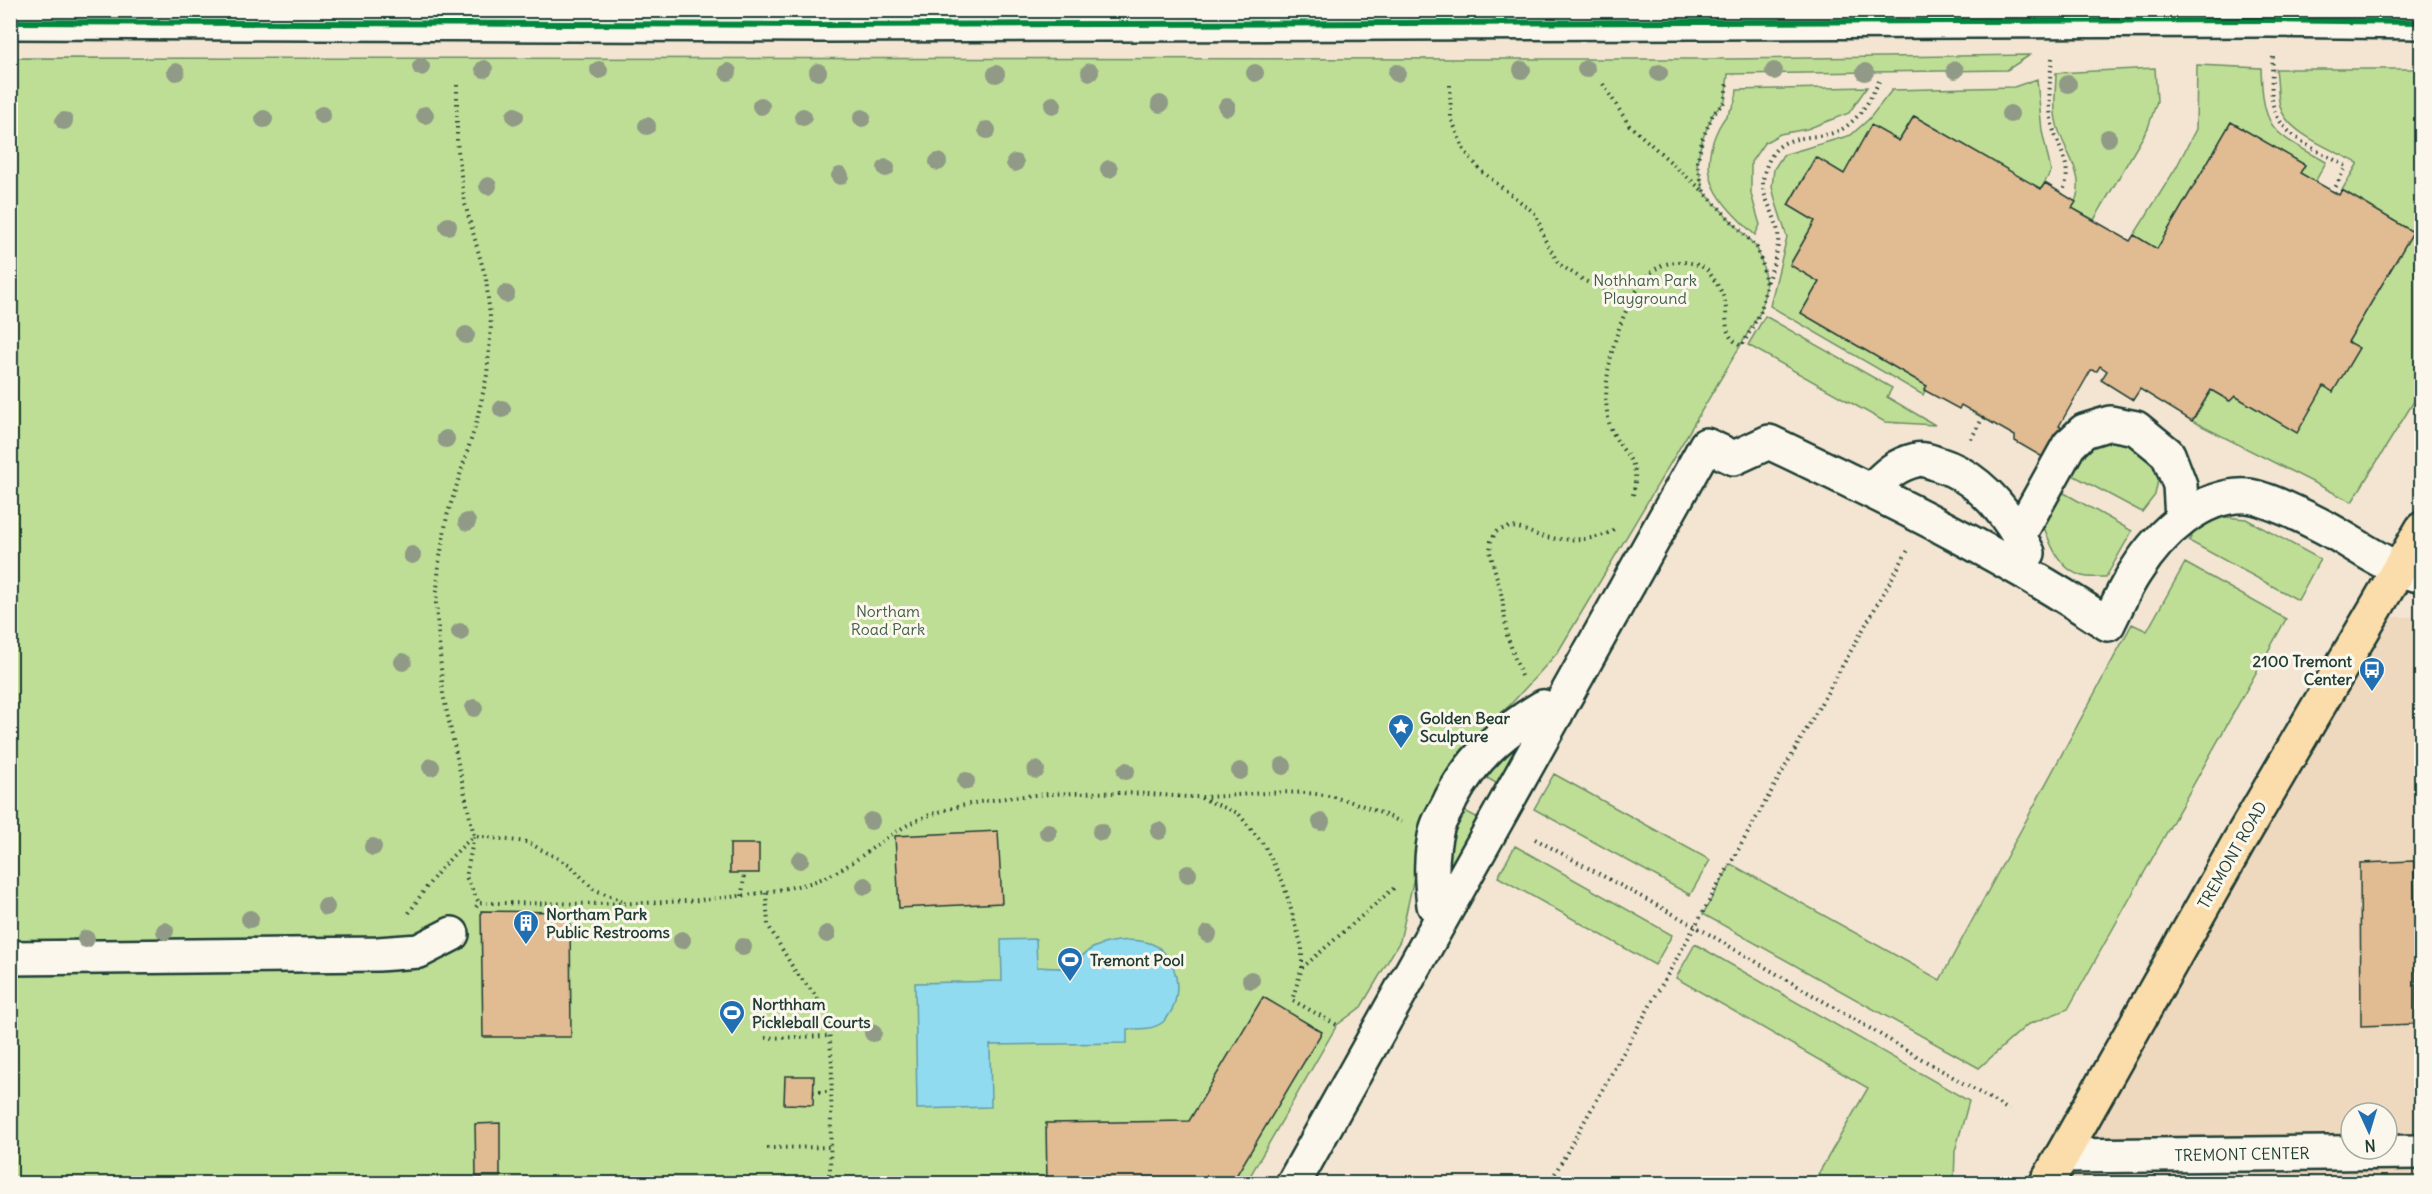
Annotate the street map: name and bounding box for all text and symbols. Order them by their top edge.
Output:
park label: Nothham Park Playground [1593,270,1697,308]
park label: Northam Road Park [851,601,925,639]
place label: 2100 Tremont Center [2253,651,2353,689]
bus stop icon: 2100 Tremont Center [2357,655,2387,693]
place label: Golden Bear Sculpture [1420,708,1510,747]
place icon: Golden Bear Sculpture [1386,712,1416,750]
street label: TREMONT ROAD [2193,798,2271,912]
place label: Northam Park Public Restrooms [546,904,670,942]
building icon: Northam Park Public Restrooms [511,908,541,946]
sports icon: Tremont Pool [1055,945,1085,983]
place label: Tremont Pool [1090,950,1184,970]
place label: Northham Pickleball Courts [752,994,871,1032]
sports icon: Northham Pickleball Courts [717,998,747,1036]
north arrow [2339,1101,2399,1161]
text: N [2364,1136,2376,1156]
street label: TREMONT CENTER [2174,1143,2310,1165]

